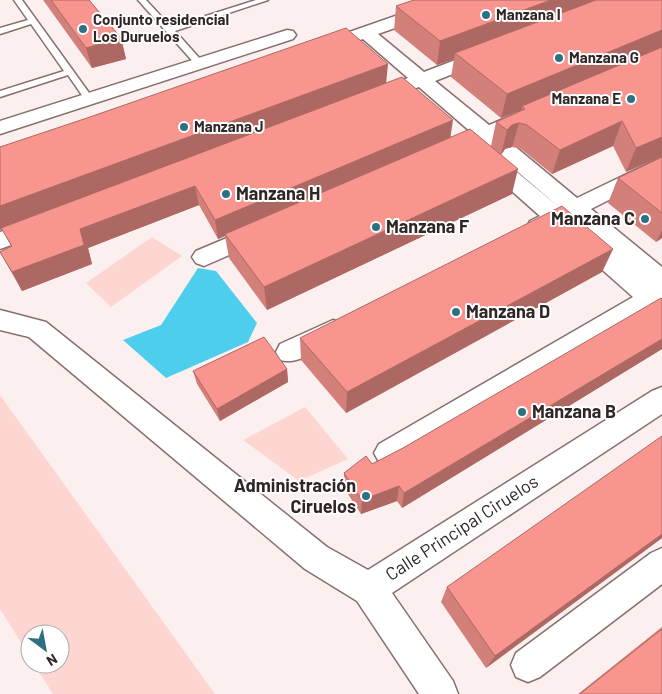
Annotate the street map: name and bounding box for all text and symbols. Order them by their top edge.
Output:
place label: Manzana I [496,5,561,23]
marker: Manzana I [480,9,492,21]
place label: Conjunto residencial Los Duruelos [93,10,229,45]
marker: Conjunto residencial Los Duruelos [77,23,89,35]
place label: Manzana G [569,48,639,66]
marker: Manzana G [553,52,565,64]
place label: Manzana E [551,89,621,107]
marker: Manzana E [625,93,637,105]
place label: Manzana J [194,117,264,135]
marker: Manzana J [178,121,190,133]
place label: Manzana H [236,182,320,204]
marker: Manzana H [220,188,232,200]
place label: Manzana C [551,207,635,229]
marker: Manzana C [639,213,651,225]
place label: Manzana F [386,215,469,237]
marker: Manzana F [370,221,382,233]
place label: Manzana D [466,300,550,322]
marker: Manzana D [450,306,462,318]
place label: Manzana B [532,400,616,422]
marker: Manzana B [516,406,528,418]
street label: Calle Principal Ciruelos [381,470,542,585]
place label: Administración Ciruelos [234,474,356,517]
marker: Administración Ciruelos [360,490,372,502]
north arrow [20,624,70,674]
text: N [44,651,61,670]

